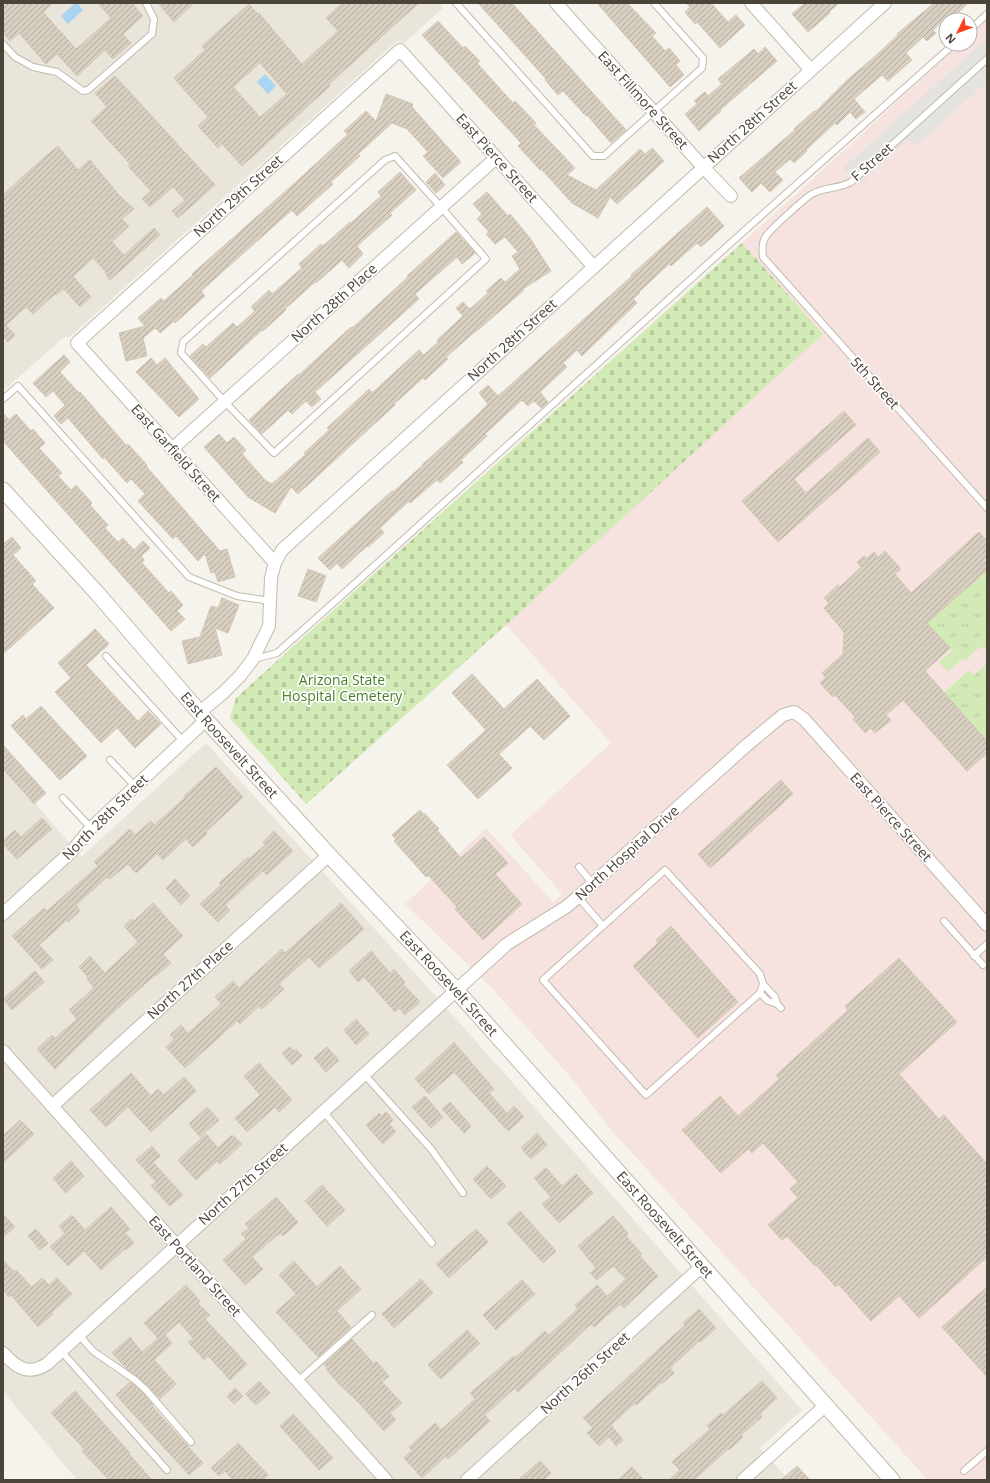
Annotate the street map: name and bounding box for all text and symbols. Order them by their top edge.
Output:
north arrow [938,12,978,52]
text: N [942,31,959,47]
street label: East Fillmore Street [594,46,693,153]
street label: North 28th Street [703,76,800,167]
street label: East Pierce Street [452,109,542,206]
street label: F Street [847,138,897,185]
street label: North 29th Street [189,150,286,241]
street label: North 28th Place [287,259,381,346]
street label: North 28th Street [463,294,560,385]
street label: 5th Street [847,352,904,413]
street label: East Garfield Street [127,400,225,506]
park label: Arizona State Hospital Cemetery [282,670,403,705]
street label: East Roosevelt Street [177,687,283,802]
street label: East Pierce Street [846,768,936,865]
street label: North 28th Street [58,770,152,864]
street label: North Hospital Drive [571,801,683,904]
street label: East Roosevelt Street [396,926,503,1040]
street label: North 27th Place [143,936,237,1023]
street label: North 27th Street [194,1138,291,1229]
street label: East Roosevelt Street [613,1167,718,1282]
street label: East Portland Street [145,1211,246,1320]
street label: North 26th Street [536,1327,633,1418]

